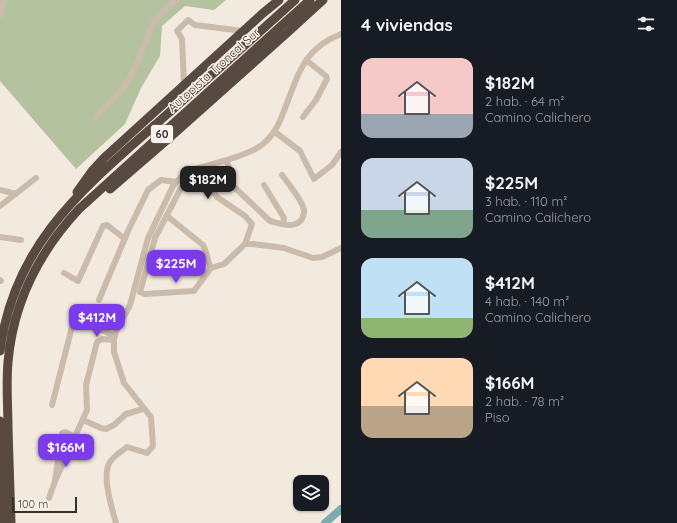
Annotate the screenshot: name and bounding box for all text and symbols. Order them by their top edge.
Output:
icon: filters [635,13,657,35]
text: 4 viviendas [361,14,453,35]
street label: Autopista Troncal Sur [165,24,263,115]
text: $182M [485,72,535,93]
icon: home [393,74,441,122]
text: 2 hab. · 64 m² [485,93,564,109]
text: Camino Calichero [485,109,591,125]
road number: 60 [151,125,173,143]
pin: $182M [180,166,236,200]
text: $182M [189,171,227,187]
text: $225M [485,172,538,193]
icon: home [393,174,441,222]
text: 3 hab. · 110 m² [485,193,567,209]
text: Camino Calichero [485,209,591,225]
pin: $225M [148,250,204,284]
text: $225M [156,255,196,271]
text: $412M [485,272,535,293]
icon: home [393,274,441,322]
text: 4 hab. · 140 m² [485,293,569,309]
pin: $412M [69,304,125,338]
text: $412M [78,309,116,325]
text: Camino Calichero [485,309,591,325]
text: $166M [485,372,535,393]
icon: home [393,374,441,422]
text: 2 hab. · 78 m² [485,393,564,409]
text: Piso [485,409,509,425]
pin: $166M [38,434,94,468]
text: $166M [47,439,85,455]
map controls [293,475,329,511]
button: layers [293,475,329,511]
scale bar [12,495,77,514]
text: 100 m [18,497,48,511]

